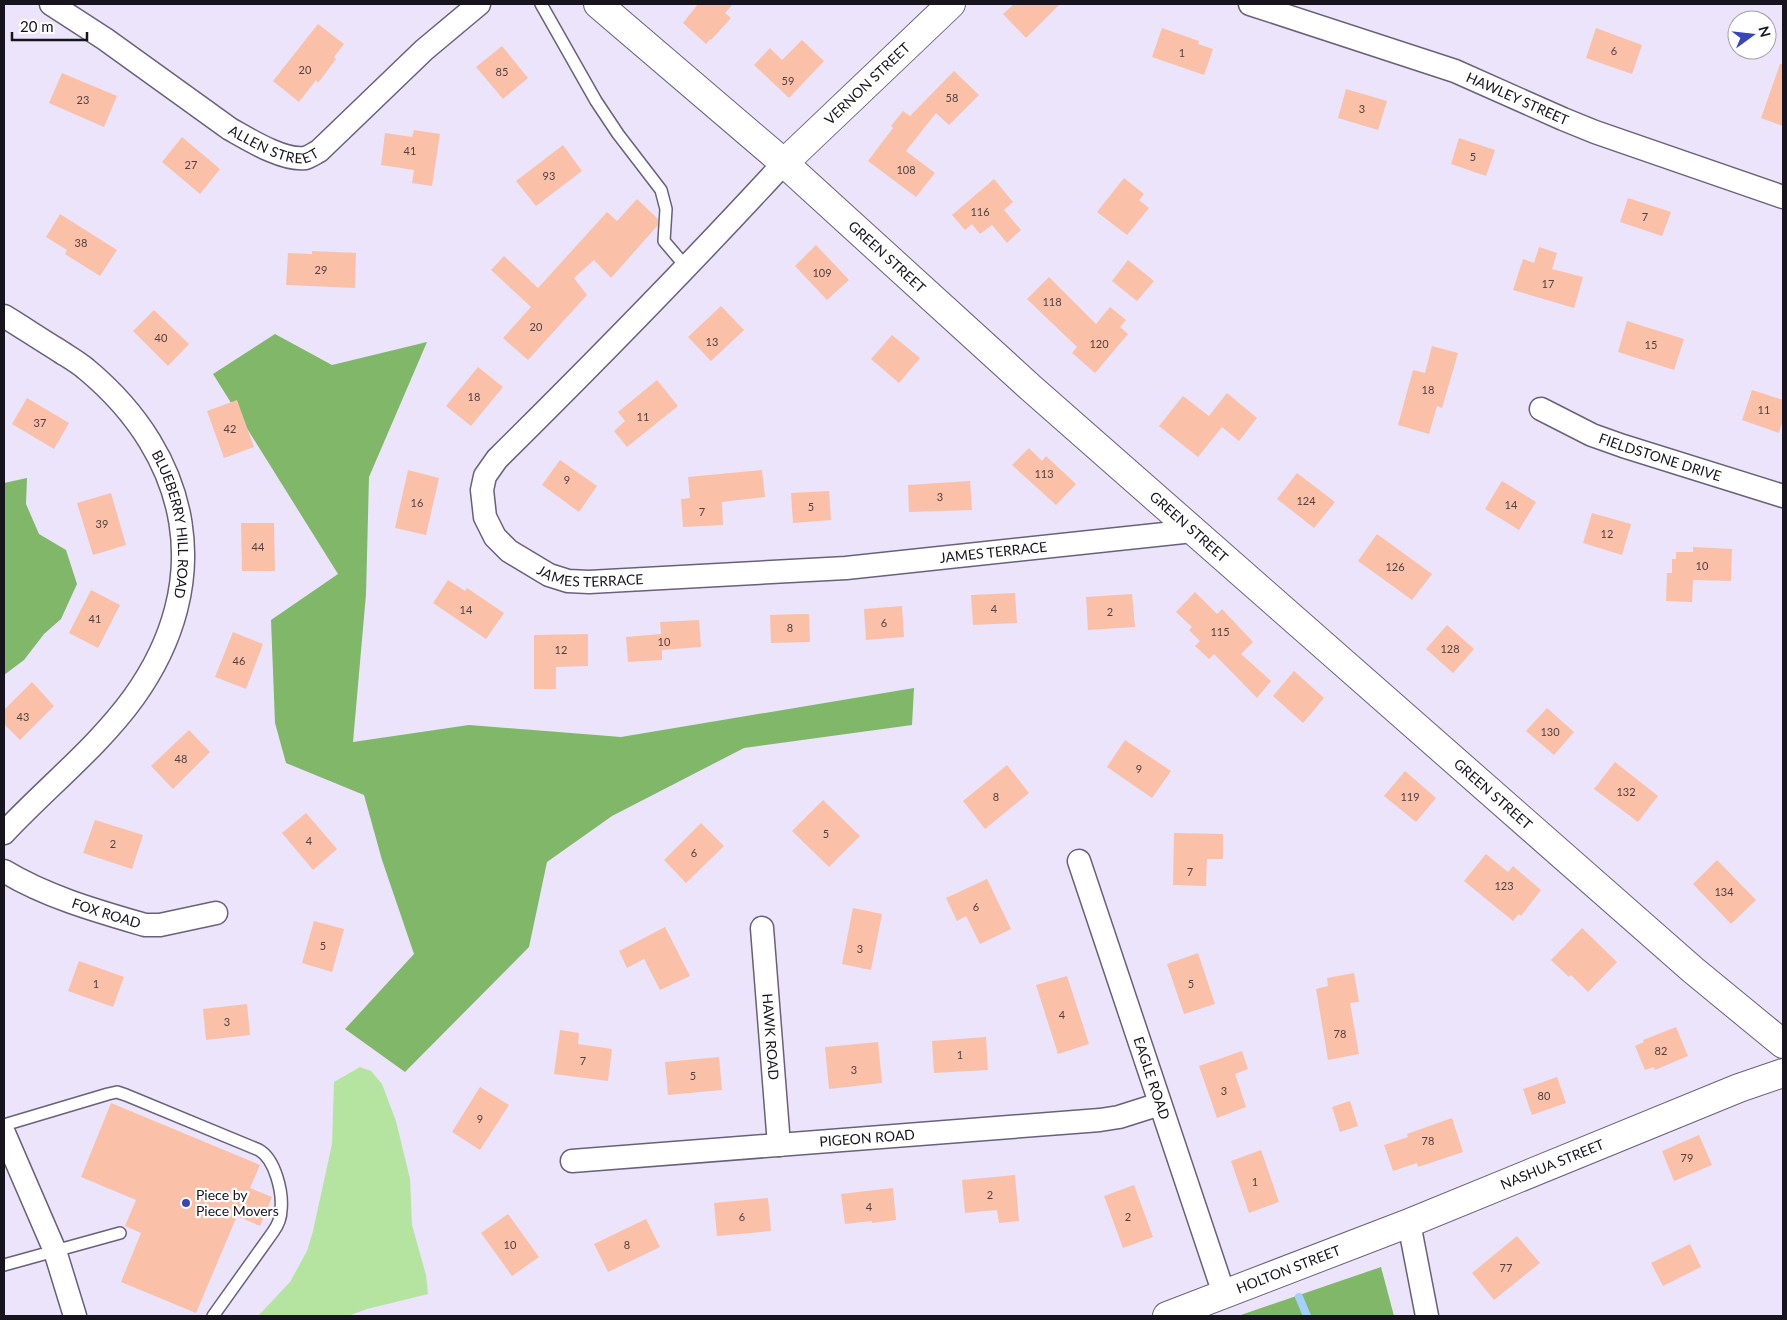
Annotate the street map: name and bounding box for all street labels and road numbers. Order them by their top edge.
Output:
street label: VERNON STREET [821,38,914,128]
street label: HAWLEY STREET [1464,68,1572,129]
street label: ALLEN STREET [226,121,322,166]
street label: GREEN STREET [845,217,930,296]
street label: FIELDSTONE DRIVE [1597,429,1724,484]
street label: BLUEBERRY HILL ROAD [148,447,192,600]
street label: GREEN STREET [1147,487,1232,566]
street label: JAMES TERRACE [939,538,1048,566]
street label: JAMES TERRACE [534,561,644,590]
street label: GREEN STREET [1451,755,1537,833]
street label: FOX ROAD [70,894,143,931]
street label: HAWK ROAD [759,993,783,1081]
street label: EAGLE ROAD [1130,1034,1174,1122]
street label: PIGEON ROAD [819,1125,915,1150]
street label: NASHUA STREET [1498,1135,1607,1193]
street label: HOLTON STREET [1234,1241,1343,1297]

